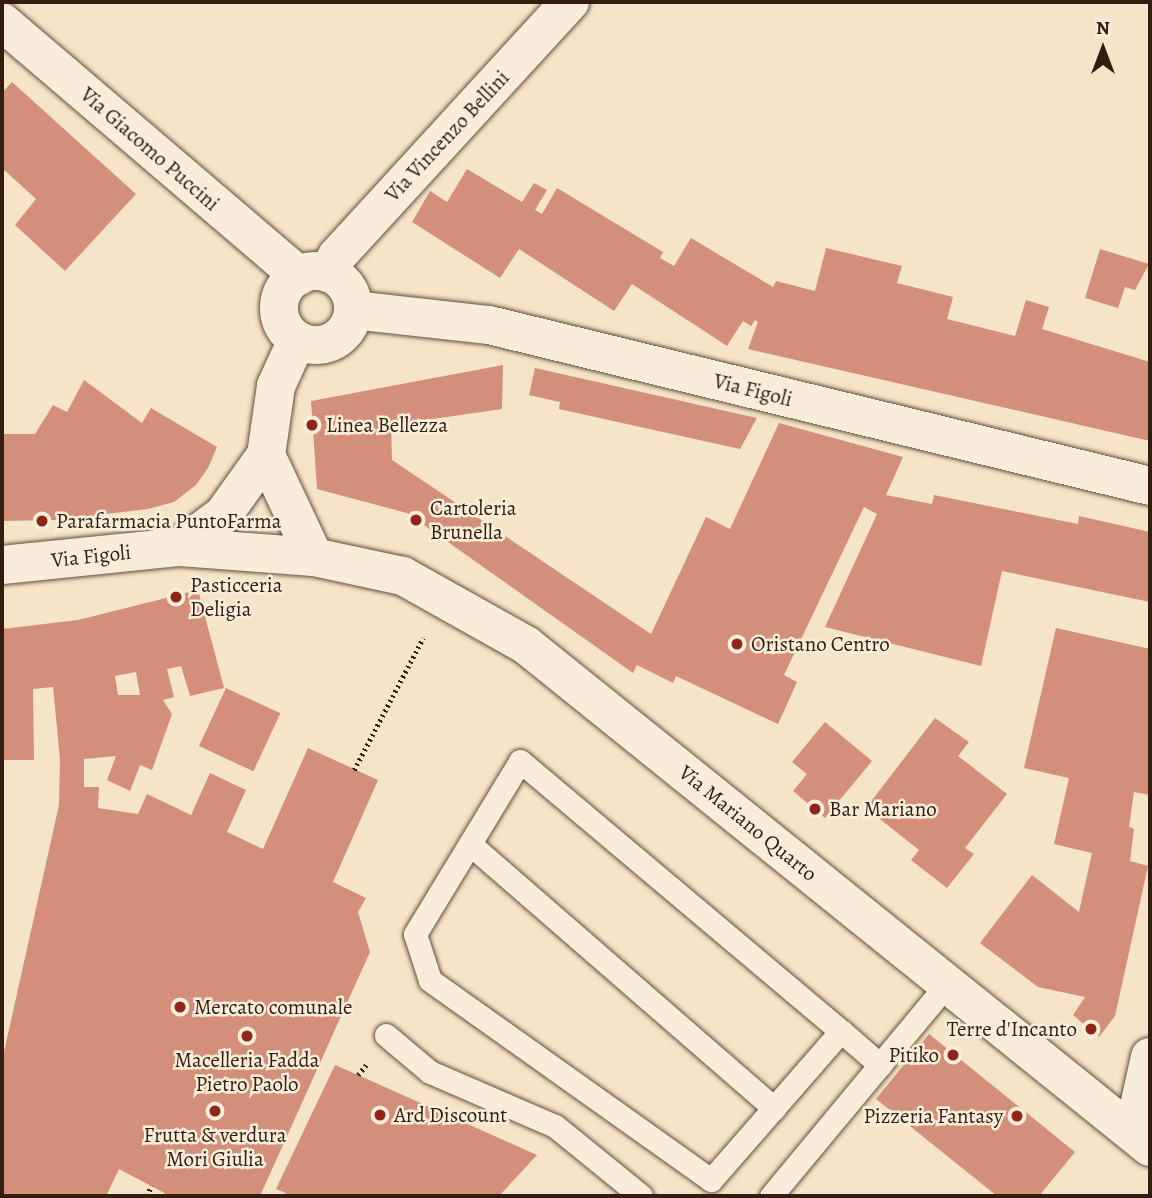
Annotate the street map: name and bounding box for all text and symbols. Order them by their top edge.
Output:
north arrow [1068,14,1138,84]
text: N [1096,15,1110,41]
street label: Via Vincenzo Bellini [380,65,514,207]
street label: Via Giacomo Puccini [75,82,225,216]
street label: Via Figoli [711,368,795,412]
place label: Linea Bellezza [326,412,448,438]
marker: Linea Bellezza [304,417,320,433]
place label: Cartoleria Brunella [430,495,517,545]
place label: Parafarmacia PuntoFarma [56,508,281,534]
marker: Cartoleria Brunella [408,512,424,528]
marker: Parafarmacia PuntoFarma [34,513,50,529]
street label: Via Figoli [50,539,132,573]
place label: Pasticceria Deligia [190,572,283,622]
marker: Pasticceria Deligia [168,589,184,605]
place label: Oristano Centro [751,631,890,657]
marker: Oristano Centro [729,636,745,652]
street label: Via Mariano Quarto [674,760,822,886]
place label: Bar Mariano [829,796,937,822]
marker: Bar Mariano [807,801,823,817]
place label: Mercato comunale [194,994,352,1020]
marker: Mercato comunale [172,999,188,1015]
place label: Terre d'Incanto [947,1016,1077,1042]
marker: Terre d'Incanto [1083,1021,1099,1037]
marker: Macelleria Fadda Pietro Paolo [239,1028,255,1044]
place label: Pitiko [888,1042,939,1068]
place label: Macelleria Fadda Pietro Paolo [175,1047,319,1097]
marker: Pitiko [945,1047,961,1063]
place label: Ard Discount [394,1102,507,1128]
marker: Frutta & verdura Mori Giulia [207,1103,223,1119]
place label: Pizzeria Fantasy [863,1103,1003,1129]
marker: Ard Discount [372,1107,388,1123]
marker: Pizzeria Fantasy [1009,1108,1025,1124]
place label: Frutta & verdura Mori Giulia [144,1122,286,1172]

